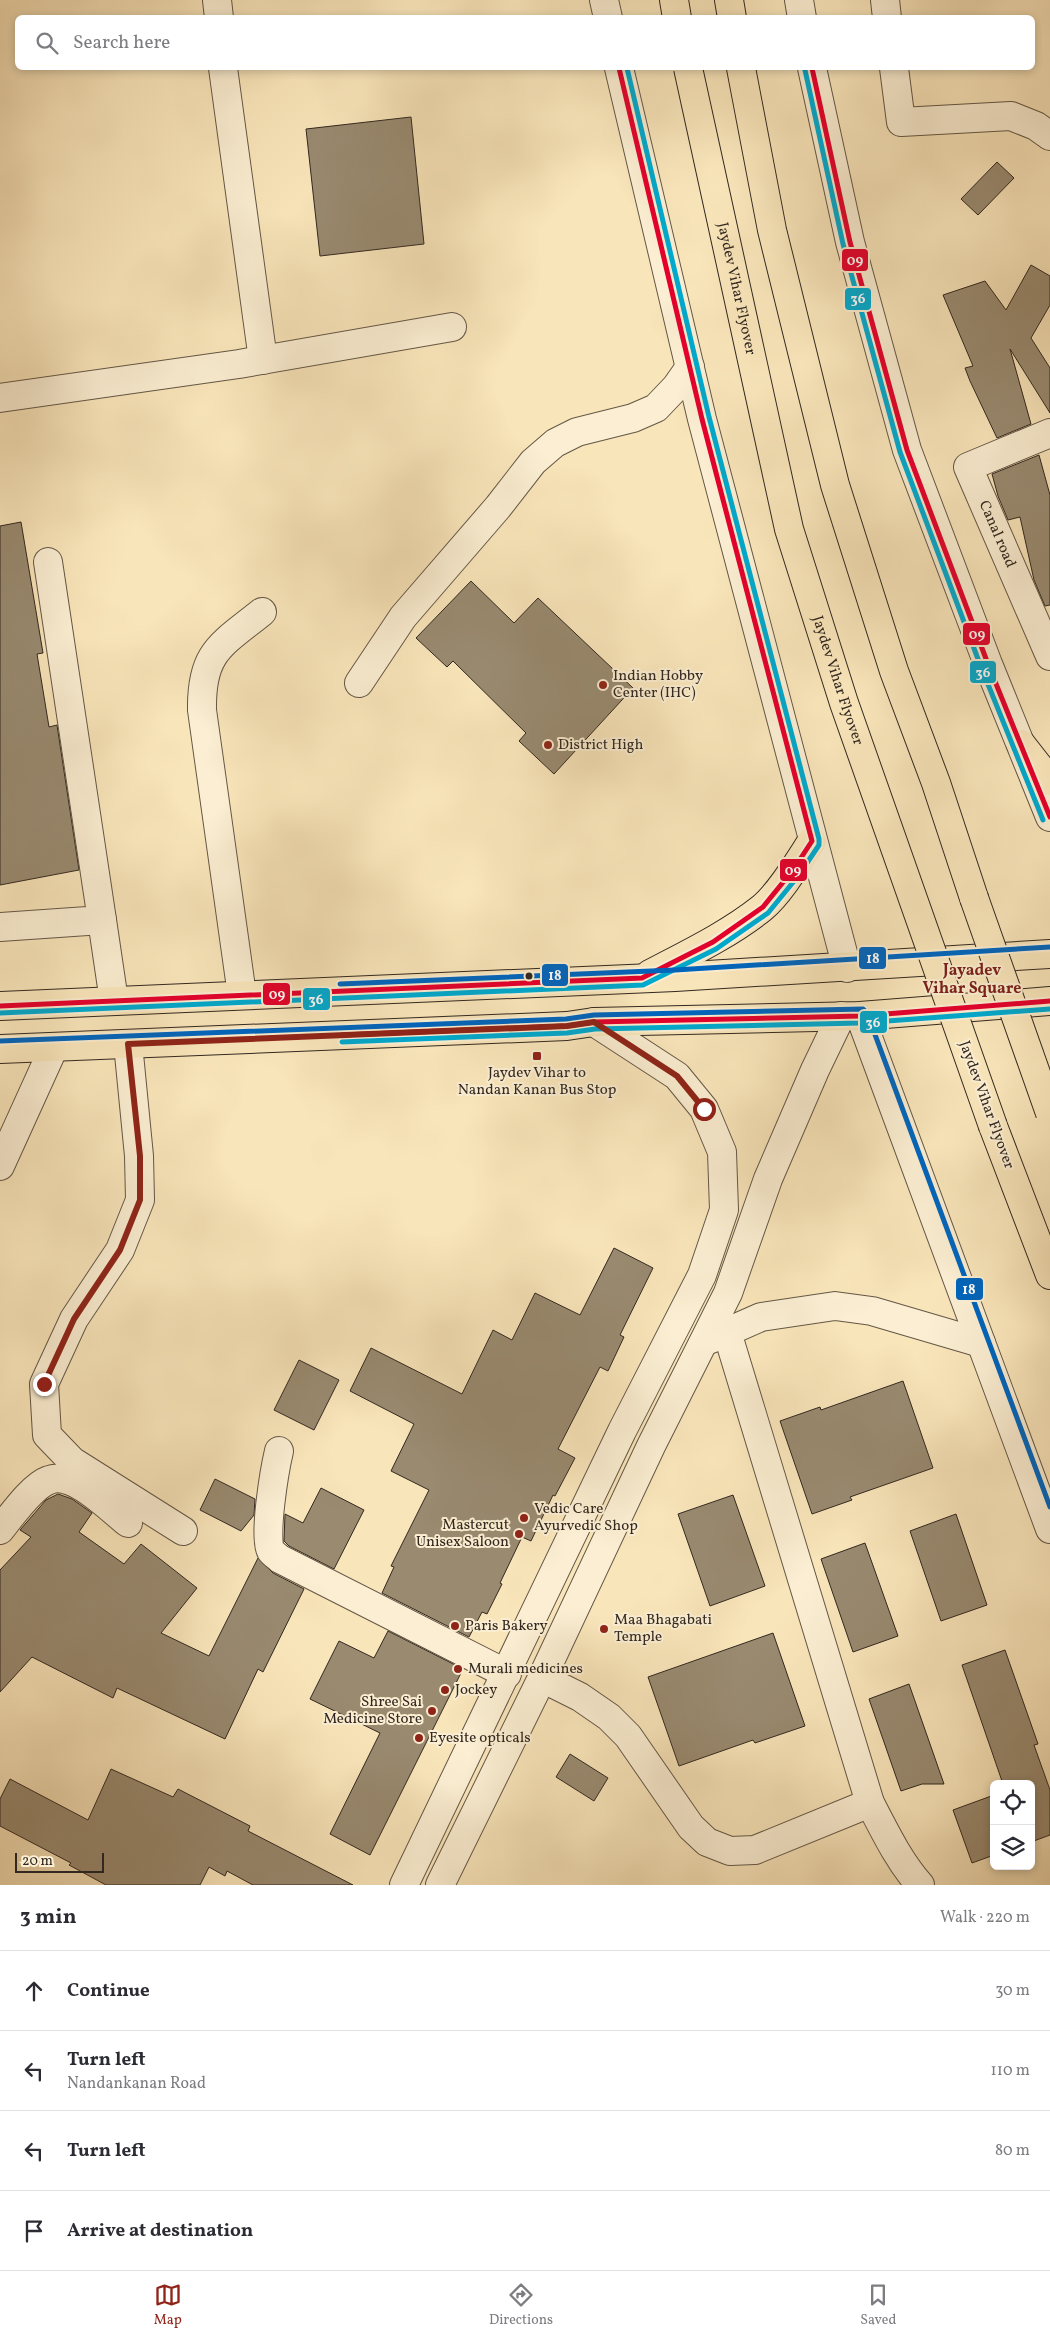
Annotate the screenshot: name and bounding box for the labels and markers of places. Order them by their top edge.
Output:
place label: Indian Hobby Center (IHC) [613,666,703,704]
marker: Indian Hobby Center (IHC) [597,679,609,691]
place label: District High [558,735,643,756]
marker: District High [542,739,554,751]
unlabelled marker [524,971,534,981]
marker: Jaydev Vihar to Nandan Kanan Bus Stop [531,1050,543,1062]
place label: Jaydev Vihar to Nandan Kanan Bus Stop [458,1063,616,1101]
place label: Vedic Care Ayurvedic Shop [534,1499,638,1537]
marker: Vedic Care Ayurvedic Shop [518,1512,530,1524]
place label: Mastercut Unisex Saloon [416,1515,509,1553]
marker: Mastercut Unisex Saloon [513,1528,525,1540]
place label: Maa Bhagabati Temple [614,1610,712,1648]
place label: Paris Bakery [465,1616,548,1637]
marker: Paris Bakery [449,1620,461,1632]
marker: Maa Bhagabati Temple [598,1623,610,1635]
place label: Murali medicines [468,1659,583,1680]
marker: Murali medicines [452,1663,464,1675]
place label: Jockey [455,1680,497,1701]
marker: Jockey [439,1684,451,1696]
place label: Shree Sai Medicine Store [323,1692,422,1730]
marker: Shree Sai Medicine Store [426,1705,438,1717]
place label: Eyesite opticals [429,1728,531,1749]
marker: Eyesite opticals [413,1732,425,1744]

